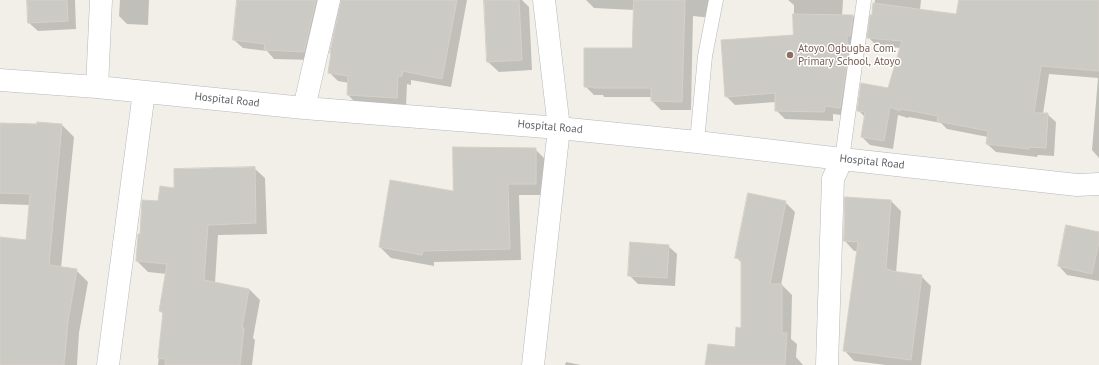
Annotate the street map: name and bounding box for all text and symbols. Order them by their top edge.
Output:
place label: Atoyo Ogbugba Com. Primary School, Atoyo [798,42,900,68]
marker: Atoyo Ogbugba Com. Primary School, Atoyo [785,50,795,60]
street label: Hospital Road [194,90,260,110]
street label: Hospital Road [517,118,583,136]
street label: Hospital Road [839,152,905,172]

